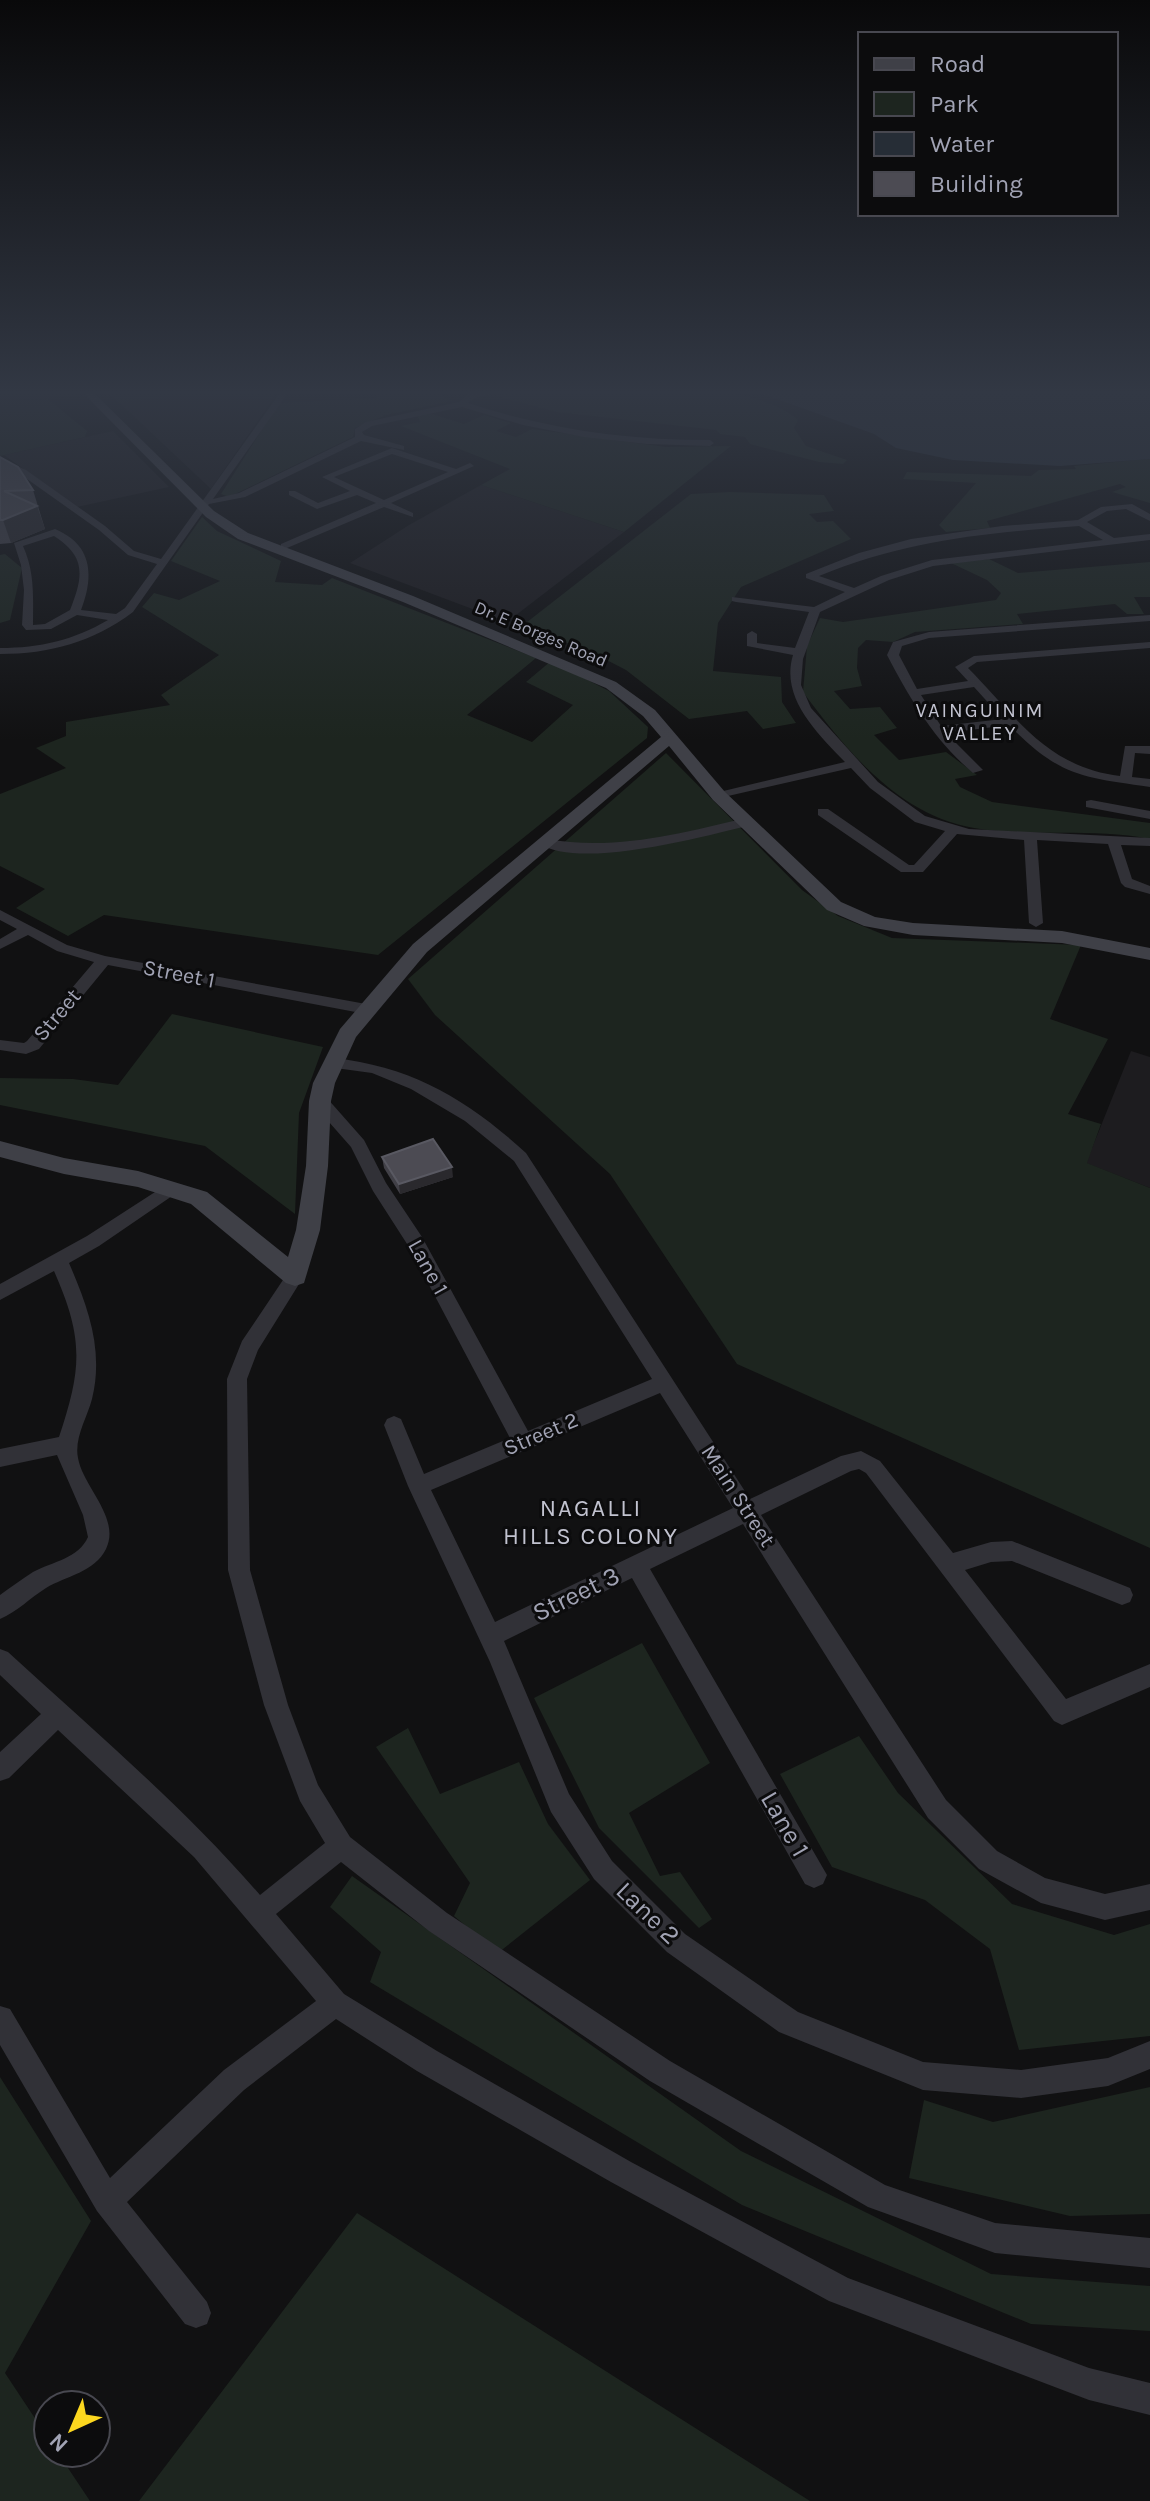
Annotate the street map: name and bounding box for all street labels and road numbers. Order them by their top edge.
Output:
street label: Dr. E Borges Road [471,596,611,672]
street label: Street 1 [141,954,217,994]
street label: Street [28,984,86,1046]
street label: Lane 1 [402,1235,454,1299]
street label: Street 2 [500,1407,582,1461]
street label: Main Street [695,1440,781,1552]
street label: Street 3 [527,1560,625,1628]
street label: Lane 1 [754,1786,816,1862]
street label: Lane 2 [610,1875,686,1951]

